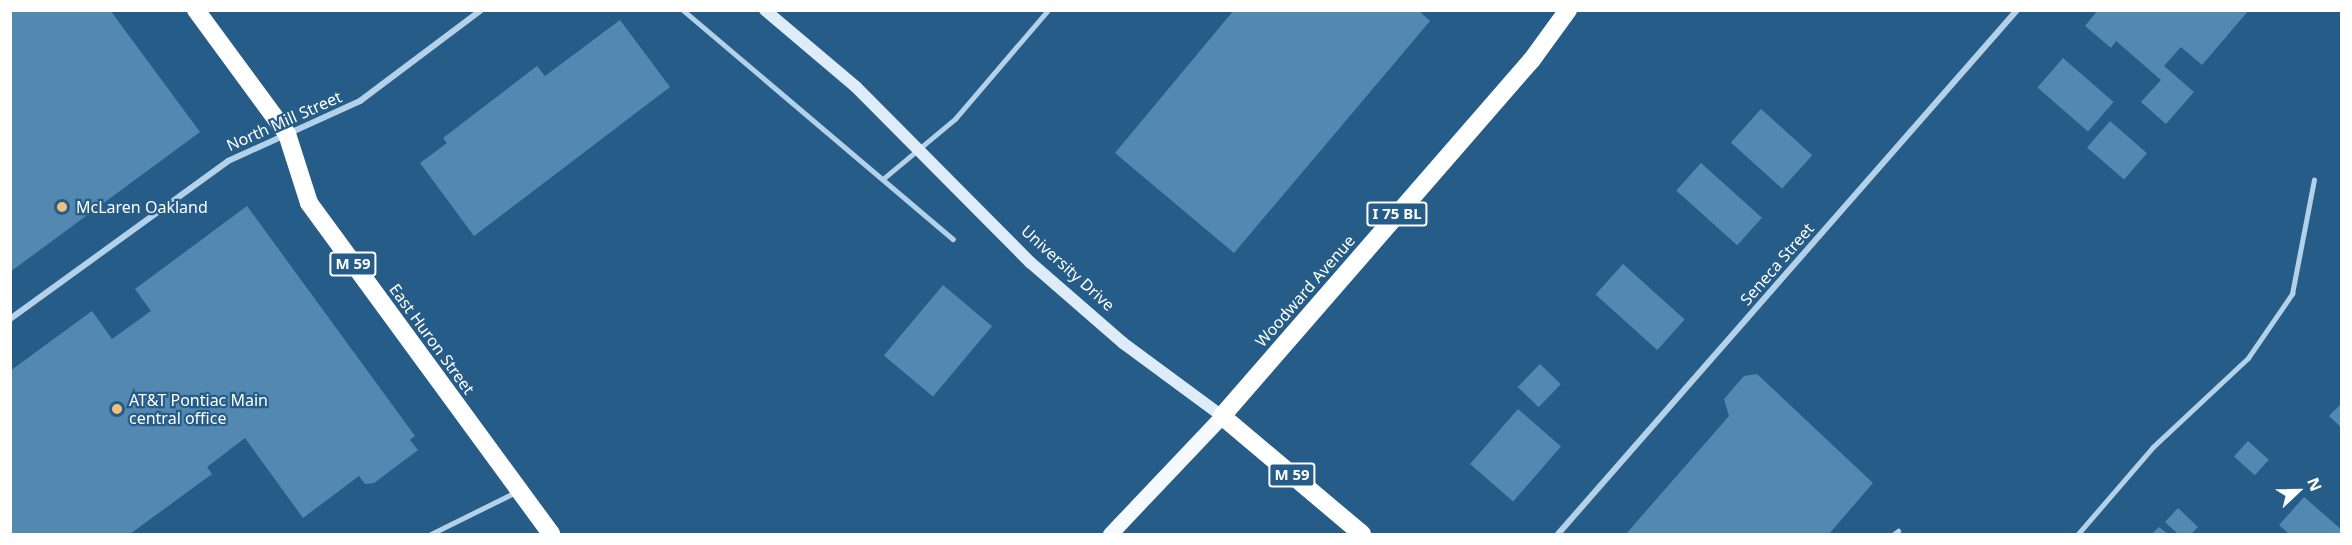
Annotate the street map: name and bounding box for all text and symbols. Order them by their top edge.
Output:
street label: North Mill Street [223,87,345,155]
place label: McLaren Oakland [76,197,208,217]
marker: McLaren Oakland [53,198,71,216]
road number: I 75 BL [1366,202,1428,226]
street label: Seneca Street [1736,219,1818,309]
street label: University Drive [1017,221,1119,315]
street label: Woodward Avenue [1251,231,1359,351]
road number: M 59 [329,252,377,276]
street label: East Huron Street [385,280,479,398]
place label: AT&T Pontiac Main central office [129,390,268,428]
marker: AT&T Pontiac Main central office [110,402,124,416]
north arrow [2268,461,2328,521]
road number: M 59 [1268,463,1316,487]
text: N [2302,474,2327,494]

